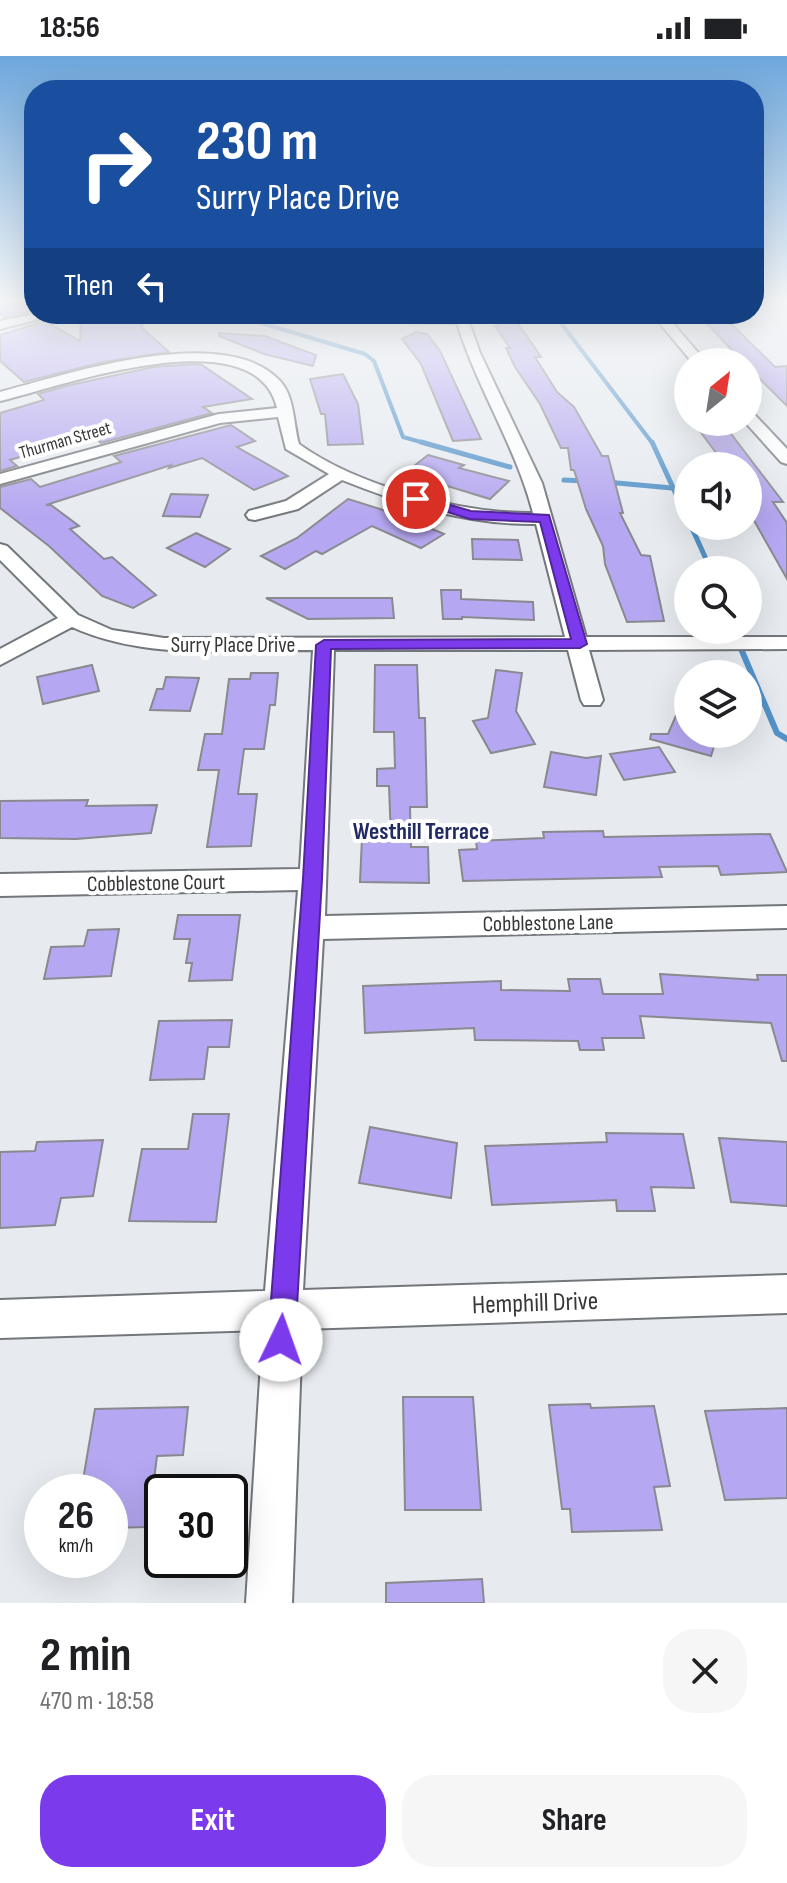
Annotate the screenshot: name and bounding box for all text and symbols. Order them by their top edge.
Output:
text: 18:56 [40,10,100,46]
text: 230 m [196,109,318,176]
icon: right [64,112,168,216]
text: Surry Place Drive [196,177,400,220]
icon: left [130,264,174,308]
text: Then [64,268,114,304]
north arrow [674,348,762,436]
map controls [674,348,762,748]
street label: Thurman Street [17,417,114,464]
button: sound [674,452,762,540]
pin [382,465,450,533]
icon: arrive [394,477,438,521]
button: search [674,556,762,644]
street label: Surry Place Drive [171,632,295,659]
button: layers [674,660,762,748]
district label: Westhill Terrace [353,817,489,846]
street label: Cobblestone Court [87,869,226,898]
street label: Cobblestone Lane [482,909,614,938]
street label: Hemphill Drive [471,1286,599,1321]
position arrow [239,1298,323,1382]
speed limit sign: 30 [144,1474,248,1578]
text: 26 [58,1492,94,1540]
text: km/h [59,1534,93,1558]
text: 2 min [40,1627,131,1684]
button: close [663,1629,747,1713]
text: 470 m · 18:58 [40,1686,154,1717]
button: Exit [40,1775,386,1867]
button: Share [402,1775,747,1867]

